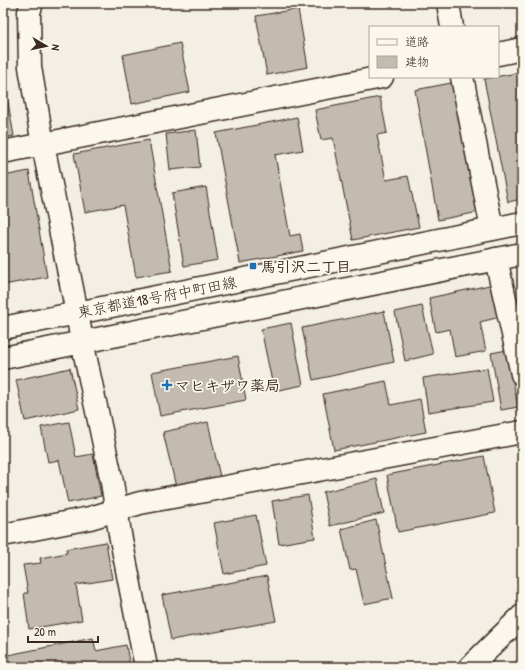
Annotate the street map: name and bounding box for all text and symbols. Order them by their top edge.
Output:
north arrow [26,26,66,66]
legend [369,26,499,78]
text: 道路 [405,33,429,50]
text: N [48,44,63,52]
text: 建物 [405,53,429,70]
place label: 馬引沢二丁目 [261,256,351,277]
marker: 馬引沢二丁目 [248,261,258,271]
street label: 東京都道18号府中町田線 [76,271,238,323]
place label: マヒキザワ薬局 [175,375,280,396]
marker: マヒキザワ薬局 [162,380,172,390]
scale bar [28,618,98,644]
text: 20 m [34,623,56,640]

